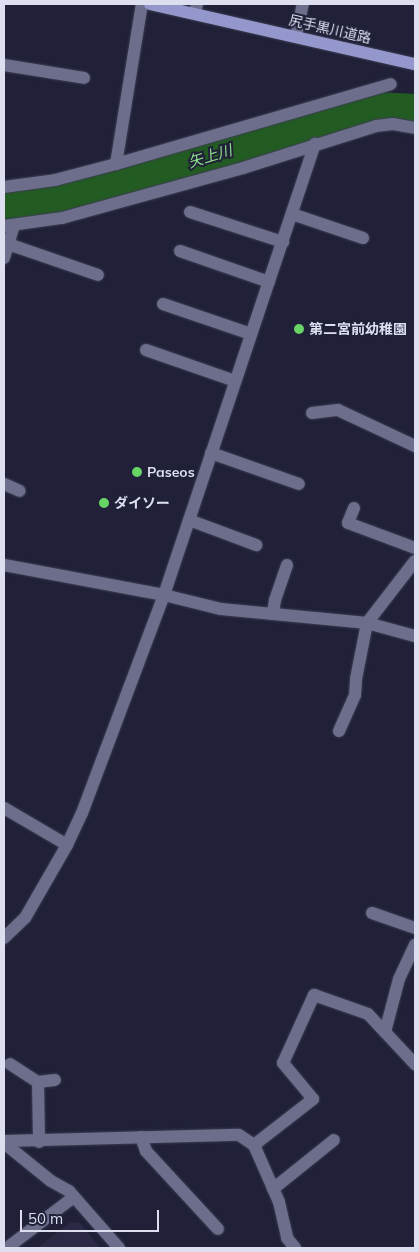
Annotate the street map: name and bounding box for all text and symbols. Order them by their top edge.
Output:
street label: 尻手黒川道路 [287,11,373,47]
water label: 矢上川 [186,141,234,171]
place label: 第二宮前幼稚園 [309,321,407,337]
marker: 第二宮前幼稚園 [293,323,305,335]
place label: Paseos [147,464,195,480]
marker: Paseos [131,466,143,478]
place label: ダイソー [114,495,170,511]
marker: ダイソー [98,497,110,509]
scale bar [22,1200,161,1232]
text: 50 m [28,1209,63,1228]

